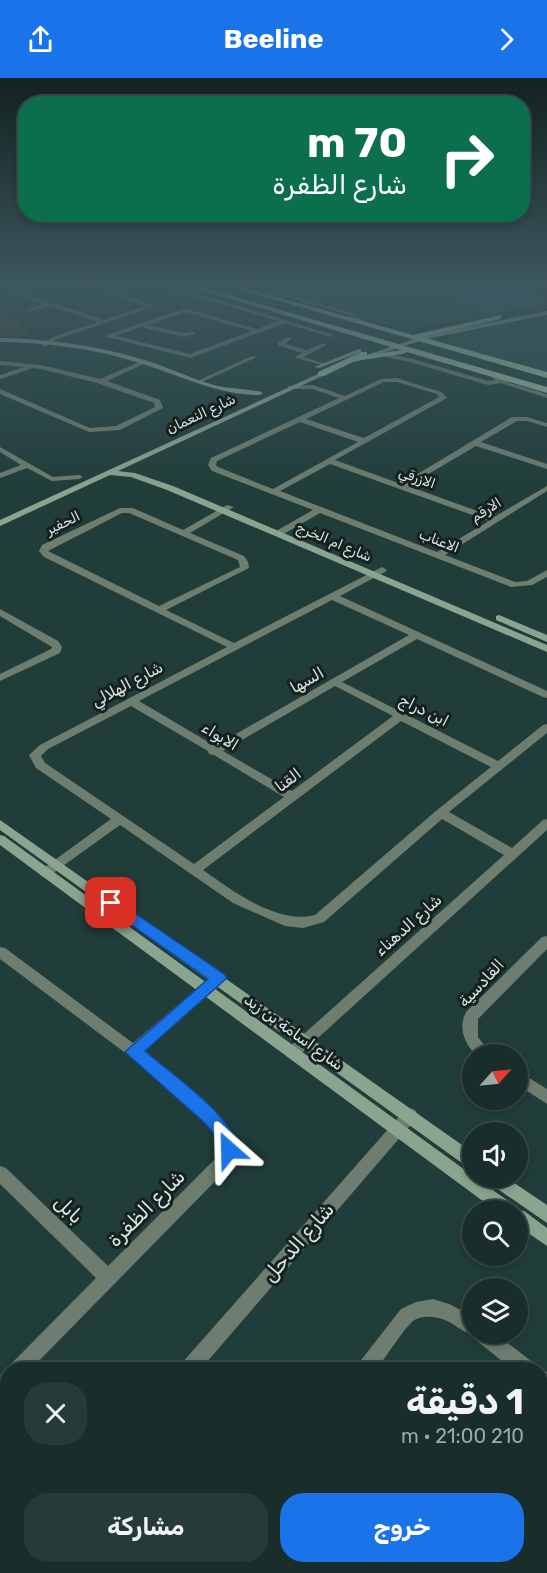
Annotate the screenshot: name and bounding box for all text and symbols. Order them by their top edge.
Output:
icon: share [24,23,57,56]
text: Beeline [224,23,323,55]
icon: forward [490,23,523,56]
text: 70 m [307,118,407,168]
icon: right [428,120,506,198]
text: شارع الظفرة [272,169,407,201]
street label: شارع النعمان [164,391,239,439]
street label: الازرقي [396,464,438,494]
street label: الارقم [467,494,505,526]
street label: الحفير [42,507,83,539]
street label: شارع ام الخرج [293,519,374,567]
street label: الاعناب [416,526,462,556]
street label: شارع الهلالي [88,657,168,713]
street label: السها [287,663,328,698]
street label: ابن دراج [395,690,452,732]
street label: الابواء [198,718,242,755]
street label: القنا [271,764,305,796]
pin [85,877,136,928]
icon: arrive [94,886,127,919]
street label: شارع الدهناء [371,890,447,962]
street label: القادسية [454,955,508,1011]
street label: شارع اسامة بن زيد [239,990,347,1076]
north arrow [462,1044,528,1110]
map controls [462,1044,528,1344]
position arrow [197,1118,261,1182]
button: sound [462,1122,528,1188]
street label: شارع الظفرة [102,1164,191,1253]
street label: بابل [49,1189,89,1229]
street label: شارع الدحل [257,1197,340,1288]
button: search [462,1200,528,1266]
button: layers [462,1278,528,1344]
text: 1 دقيقة [406,1380,524,1423]
button: close [24,1382,87,1445]
text: 210 m · 21:00 [401,1424,524,1448]
button: مشاركة [24,1493,268,1562]
button: خروج [280,1493,524,1562]

